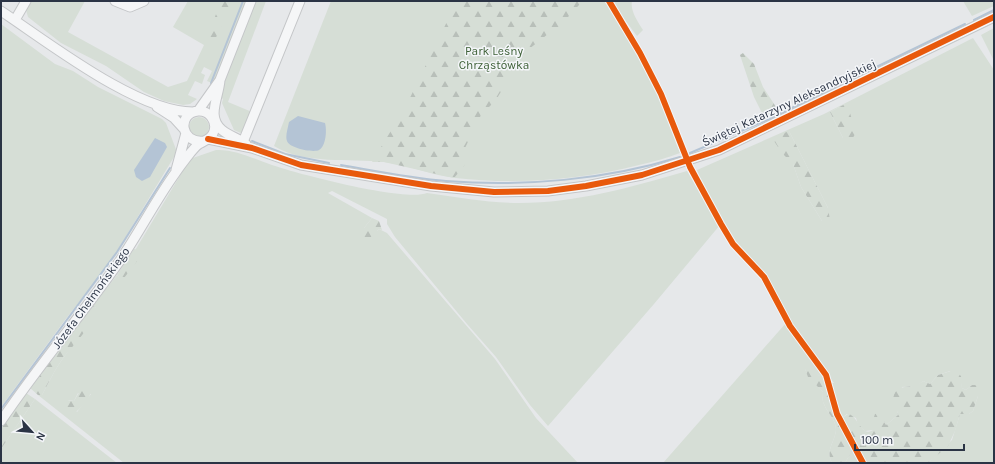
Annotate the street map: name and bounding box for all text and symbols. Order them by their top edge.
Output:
park label: Park Leśny Chrząstówka [459,44,529,72]
street label: Świętej Katarzyny Aleksandryjskiej [700,56,878,149]
street label: Józefa Chełmońskiego [49,244,133,352]
north arrow [12,412,52,452]
scale bar [855,426,964,452]
text: N [33,430,48,443]
text: 100 m [861,433,893,447]

